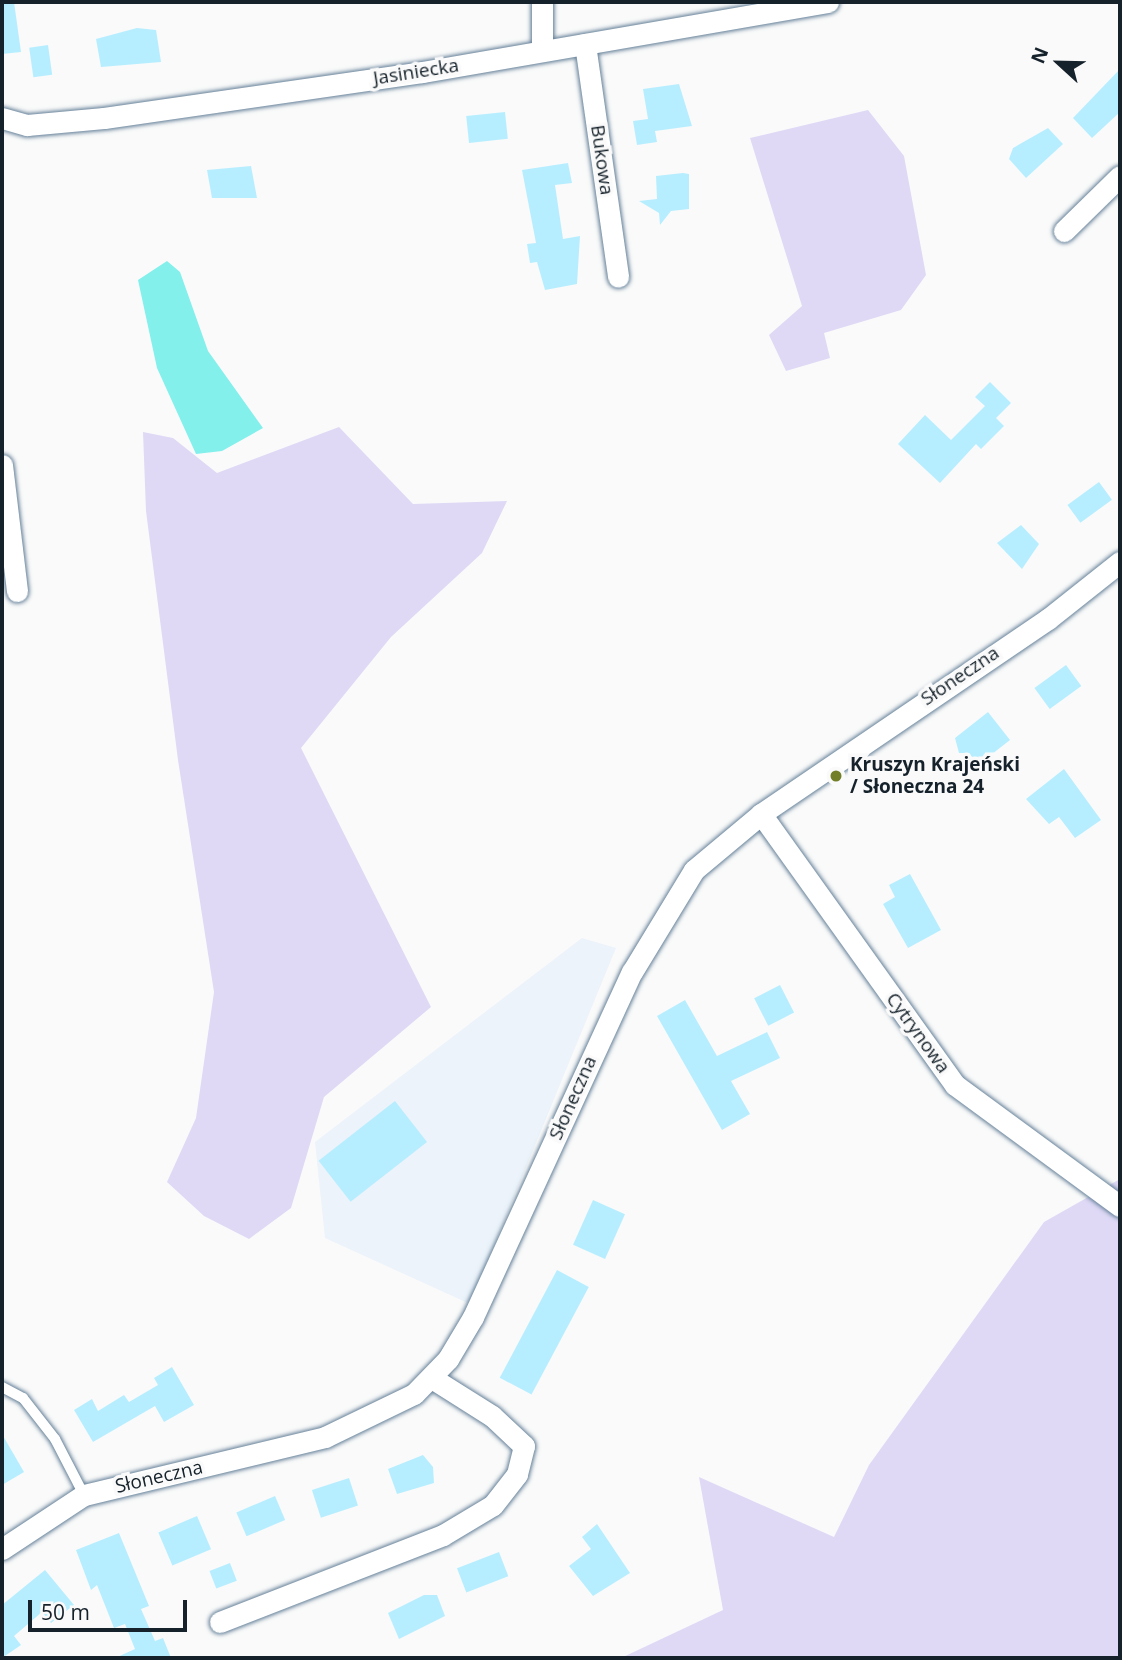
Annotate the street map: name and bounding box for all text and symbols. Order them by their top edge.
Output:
north arrow [1024,28,1094,98]
text: N [1025,43,1054,67]
street label: Jasiniecka [372,54,460,90]
street label: Bukowa [586,123,618,197]
street label: Słoneczna [917,642,1003,710]
place label: Kruszyn Krajeński / Słoneczna 24 [850,754,1020,798]
marker: Kruszyn Krajeński / Słoneczna 24 [828,768,844,784]
street label: Cytrynowa [881,988,955,1078]
street label: Słoneczna [544,1053,602,1143]
street label: Słoneczna [113,1456,205,1498]
scale bar [32,1586,191,1630]
text: 50 m [41,1598,90,1626]

